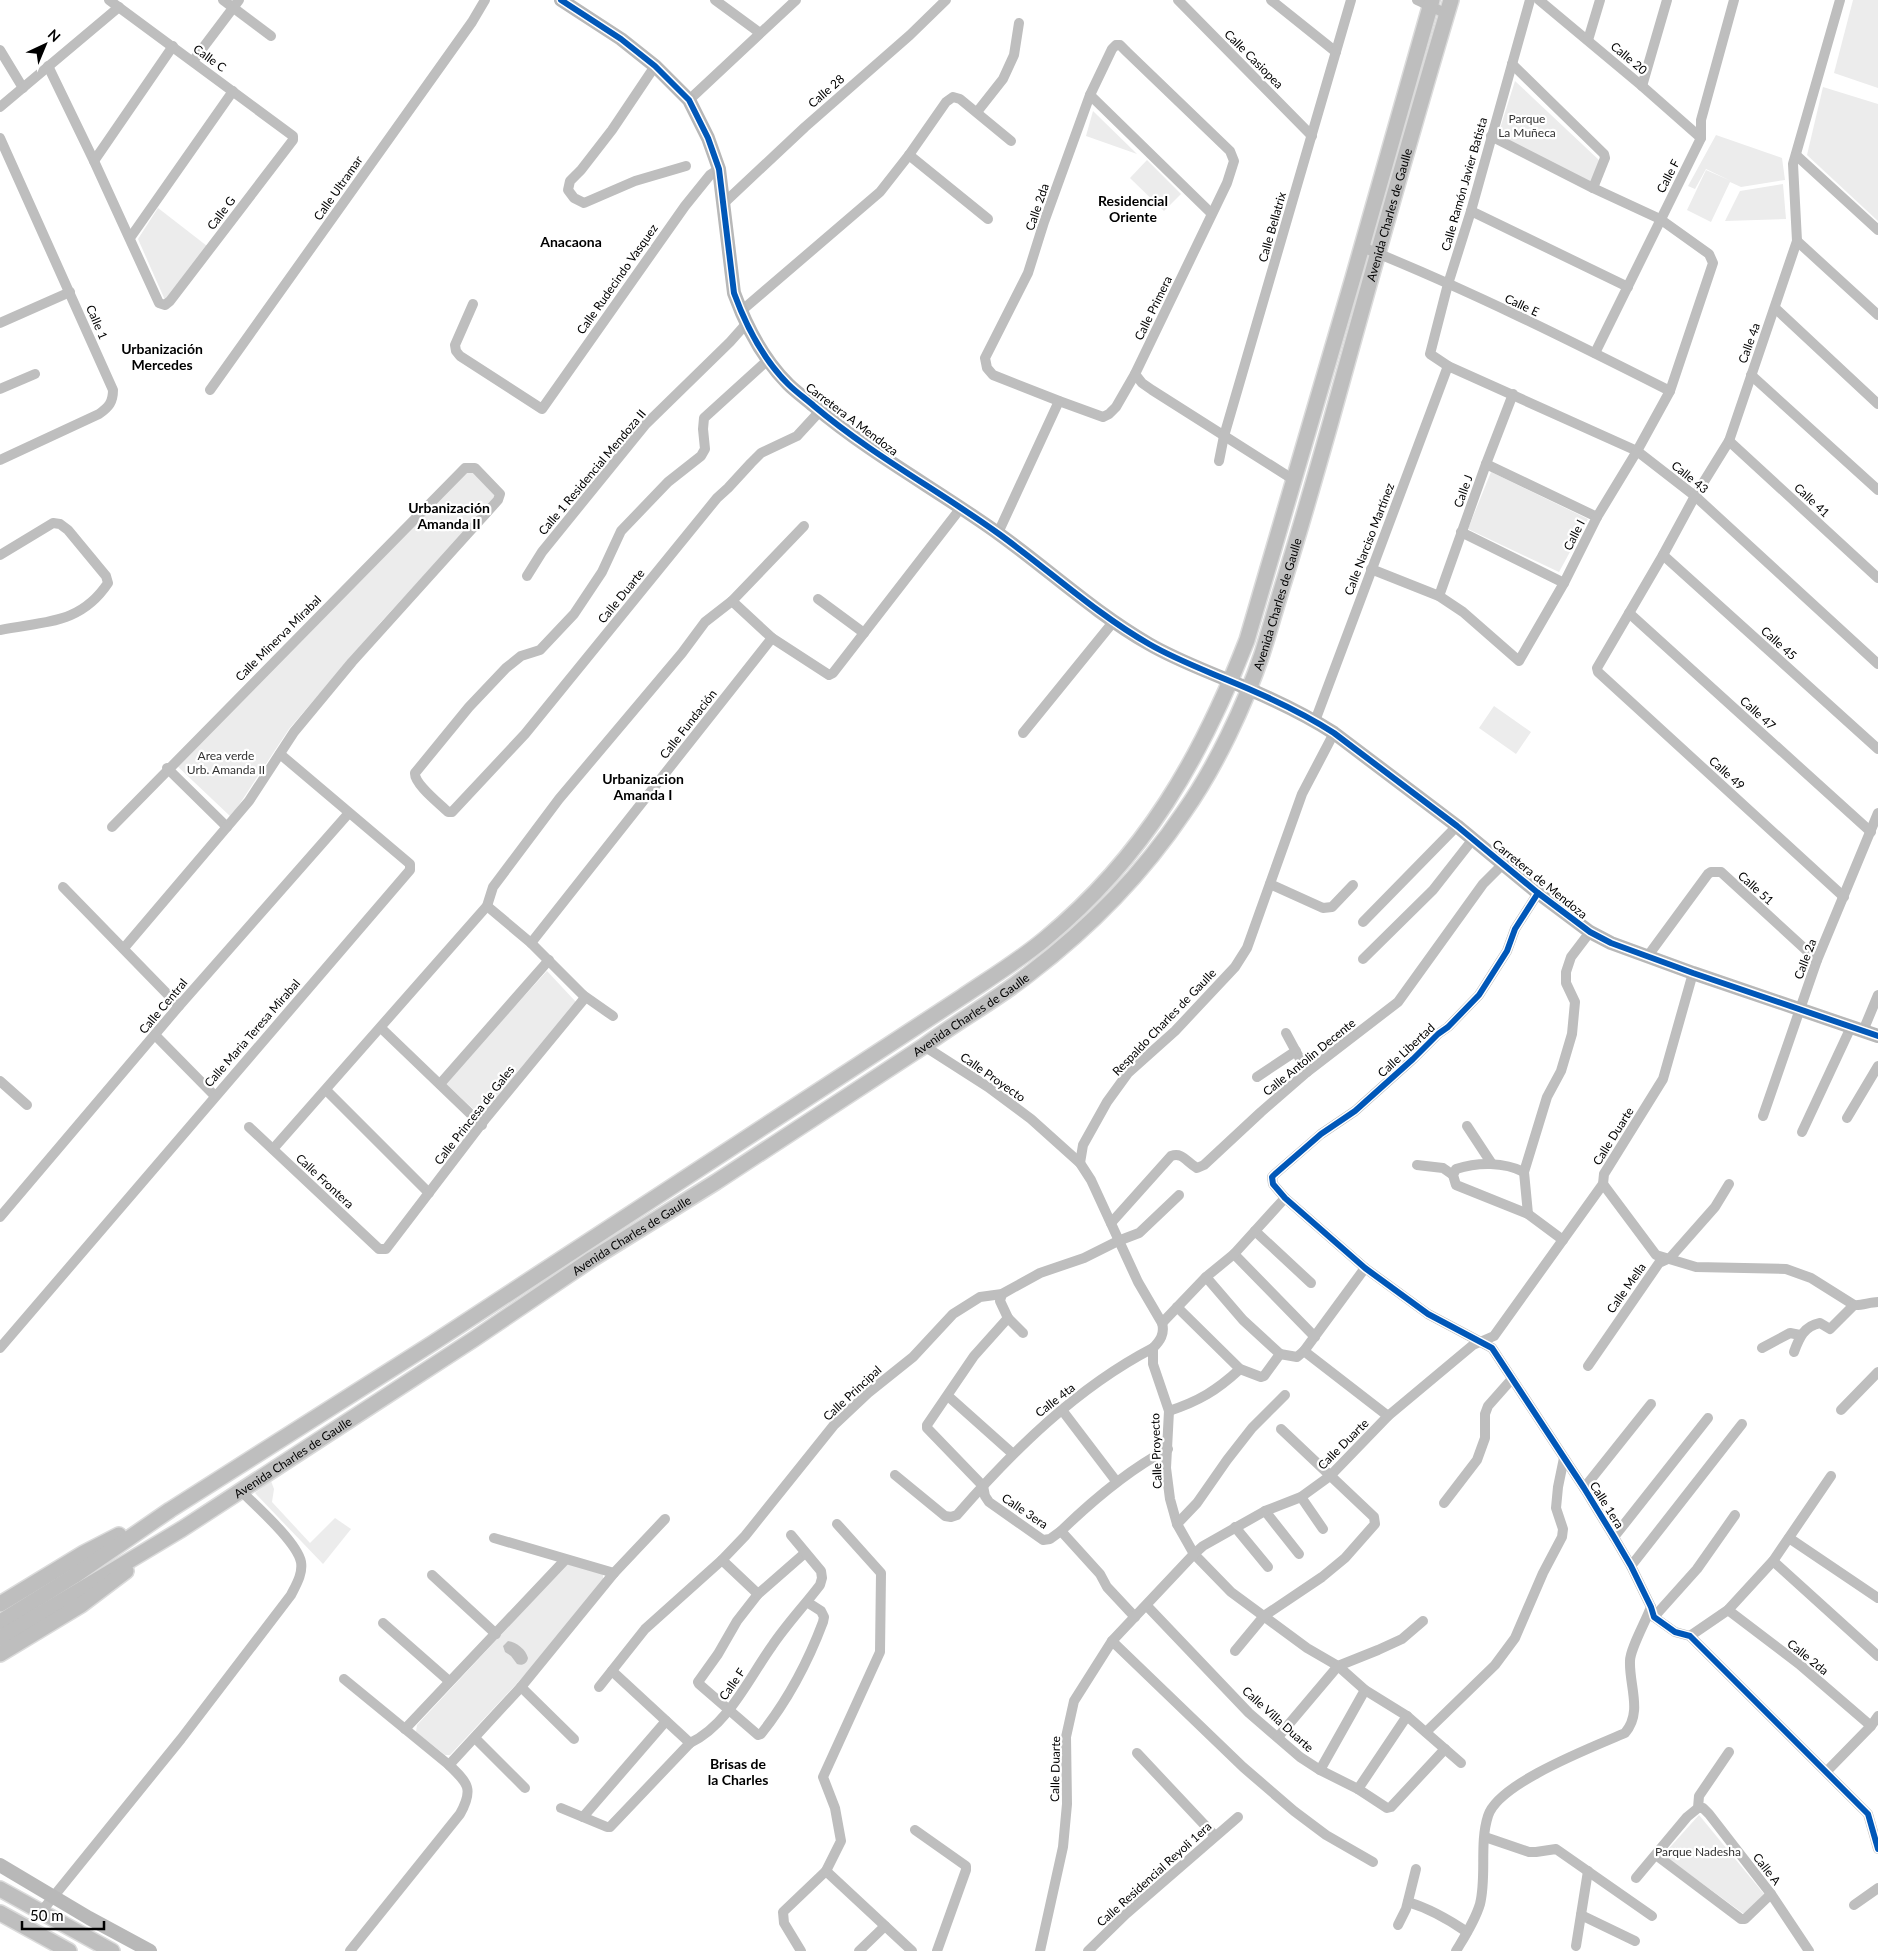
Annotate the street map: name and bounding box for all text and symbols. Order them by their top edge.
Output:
north arrow [20,20,70,70]
text: N [45,25,64,45]
street label: Calle Casiopea [1221,26,1287,92]
street label: Calle 20 [1608,38,1650,78]
street label: Calle C [191,41,229,75]
street label: Calle 28 [805,71,847,111]
park label: Parque La Muñeca [1498,111,1556,140]
street label: Calle Ramón Javier Batista [1438,115,1490,252]
street label: Avenida Charles de Gaulle [1363,146,1415,283]
street label: Calle Ultramar [310,152,366,223]
street label: Calle F [1653,156,1683,195]
street label: Calle 2da [1022,182,1052,232]
street label: Calle Bellatrix [1255,190,1289,264]
district label: Residencial Oriente [1098,192,1168,225]
street label: Calle G [204,193,239,233]
street label: Calle Rudecindo Vasquez [573,221,661,337]
district label: Anacaona [539,233,602,250]
street label: Calle Primera [1131,273,1175,343]
street label: Calle E [1503,291,1542,319]
street label: Calle 1 [83,302,111,342]
street label: Calle 4a [1735,321,1763,365]
district label: Urbanización Mercedes [121,340,203,373]
street label: Carretera A Mendoza [803,379,901,459]
street label: Calle 1 Residencial Mendoza II [535,406,649,538]
street label: Calle 43 [1669,458,1711,496]
street label: Calle J [1450,473,1476,509]
street label: Calle Narciso Martínez [1341,480,1398,597]
street label: Calle 41 [1791,480,1833,520]
district label: Urbanización Amanda II [408,499,490,532]
street label: Calle I [1560,517,1588,553]
street label: Avenida Charles de Gaulle [1250,536,1304,672]
street label: Calle Duarte [594,566,648,626]
street label: Calle Minerva Mirabal [232,592,324,684]
street label: Calle 45 [1758,623,1800,663]
street label: Calle Fundación [656,686,720,762]
street label: Calle 47 [1737,693,1779,733]
park label: Area verde Urb. Amanda II [187,748,265,777]
street label: Calle 49 [1706,753,1748,793]
district label: Urbanizacion Amanda I [602,770,684,803]
street label: Carretera de Mendoza [1490,836,1590,922]
street label: Calle 51 [1735,868,1777,908]
street label: Calle 2a [1790,937,1820,981]
street label: Respaldo Charles de Gaulle [1109,965,1219,1079]
street label: Avenida Charles de Gaulle [910,969,1032,1059]
street label: Calle Central [136,975,190,1037]
street label: Calle Maria Teresa Mirabal [201,976,303,1090]
street label: Calle Antolin Decente [1260,1015,1358,1099]
street label: Calle Libertad [1374,1020,1438,1080]
street label: Calle Proyecto [958,1049,1029,1105]
street label: Calle Princesa de Gales [431,1063,517,1167]
street label: Calle Duarte [1589,1104,1637,1168]
street label: Calle Frontera [293,1150,357,1212]
street label: Avenida Charles de Gaulle [569,1192,693,1278]
street label: Calle Mella [1603,1260,1649,1316]
street label: Calle Principal [820,1362,884,1424]
street label: Calle 4ta [1032,1380,1078,1420]
street label: Avenida Charles de Gaulle [231,1413,354,1501]
street label: Calle Proyecto [1147,1413,1165,1489]
street label: Calle Duarte [1314,1415,1372,1473]
street label: Calle 1era [1587,1479,1627,1531]
street label: Calle 3era [999,1490,1051,1532]
street label: Calle 2da [1784,1636,1832,1678]
street label: Calle F [716,1665,749,1703]
street label: Calle Villa Duarte [1239,1683,1317,1755]
street label: Calle Duarte [1047,1736,1063,1802]
district label: Brisas de la Charles [708,1755,768,1788]
street label: Calle Residencial Reyoli 1era [1094,1818,1215,1930]
park label: Parque Nadesha [1655,1844,1741,1859]
street label: Calle A [1750,1850,1785,1889]
scale bar [22,1898,105,1930]
text: 50 m [30,1906,64,1924]

